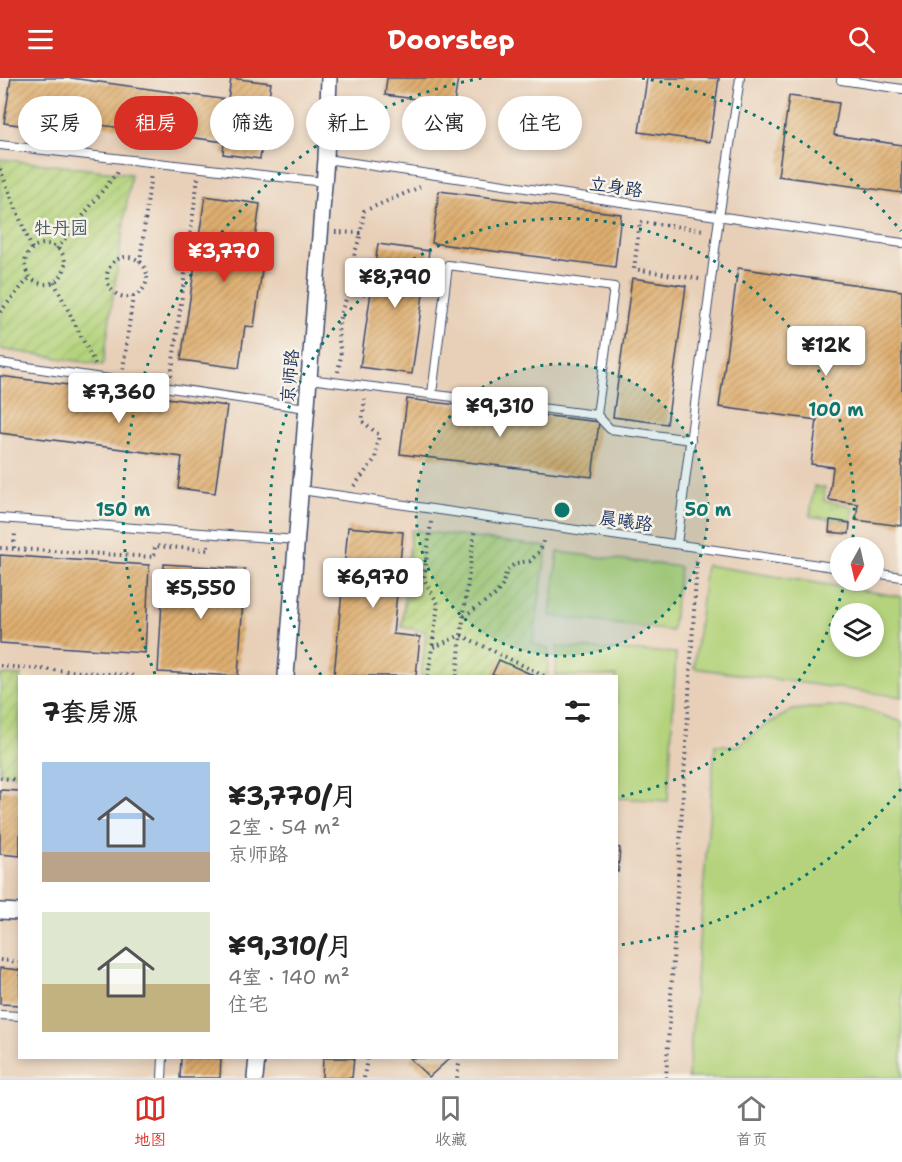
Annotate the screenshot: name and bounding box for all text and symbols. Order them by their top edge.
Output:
text: Doorstep [387,21,515,58]
icon: menu [24,23,57,56]
icon: search [845,23,878,56]
chip: 买房 [18,96,102,150]
chip: 租房 [114,96,198,150]
chip: 筛选 [210,96,294,150]
chip: 新上 [306,96,390,150]
chip: 公寓 [402,96,486,150]
chip: 住宅 [498,96,582,150]
street label: 立身路 [588,171,644,203]
park label: 牡丹园 [34,216,88,240]
pin: ¥3,770 [175,232,273,283]
text: ¥3,770 [188,238,260,264]
pin: ¥8,790 [346,258,444,309]
text: ¥8,790 [359,264,431,290]
pin: ¥12K [790,326,862,377]
text: ¥12K [801,332,851,358]
street label: 京师路 [276,348,304,404]
pin: ¥7,360 [70,373,168,424]
text: ¥7,360 [82,379,156,405]
pin: ¥9,310 [451,387,549,438]
text: ¥9,310 [466,393,534,419]
text: 100 m [808,398,864,422]
text: 150 m [96,498,151,522]
text: 50 m [685,498,732,522]
centre of rings [552,500,572,520]
street label: 晨曦路 [598,505,654,537]
north arrow [830,537,884,591]
map controls [830,537,884,657]
pin: ¥6,970 [324,558,422,609]
text: ¥6,970 [337,564,409,590]
pin: ¥5,550 [152,569,250,620]
text: ¥5,550 [166,575,236,601]
button: layers [830,603,884,657]
text: 7套房源 [42,694,138,729]
icon: filters [561,695,594,728]
text: ¥3,770/月 [228,778,357,813]
icon: home [90,786,162,858]
text: 2室 · 54 m² [228,814,340,840]
text: 京师路 [228,841,288,867]
text: ¥9,310/月 [228,928,353,963]
icon: home [90,936,162,1008]
text: 4室 · 140 m² [228,964,350,990]
text: 住宅 [228,991,268,1017]
tab: 地图 [134,1092,167,1150]
tab: 收藏 [434,1092,467,1150]
tab: 首页 [735,1092,768,1150]

